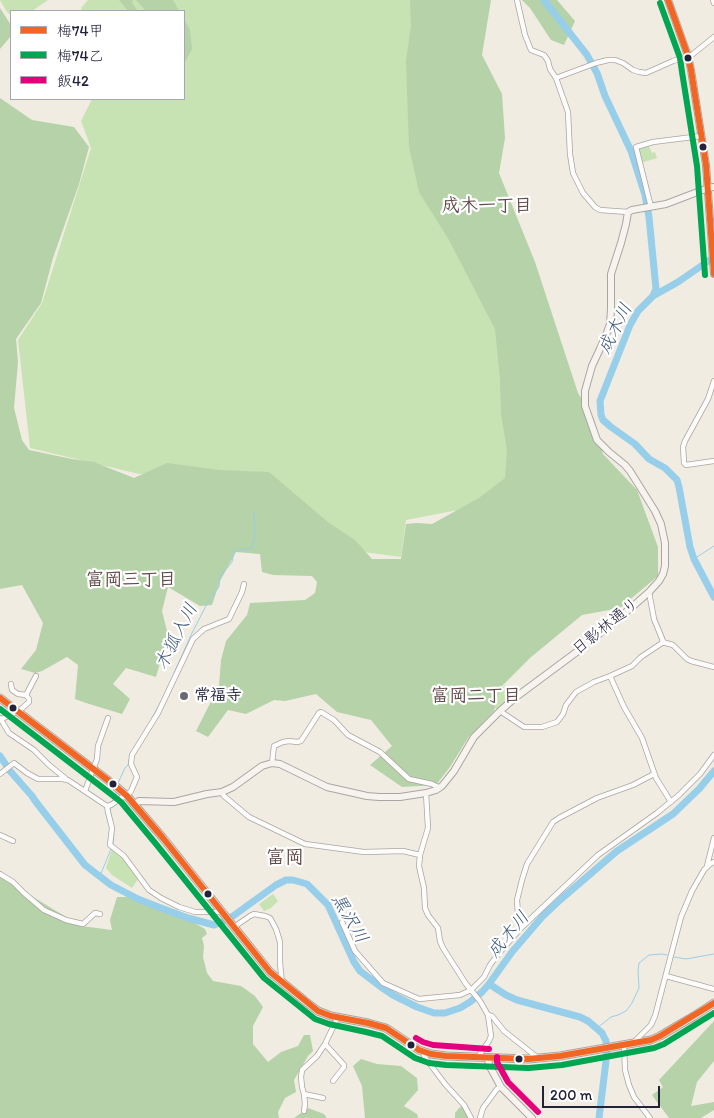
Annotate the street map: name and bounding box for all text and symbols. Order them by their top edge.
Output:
legend [10,10,185,100]
text: 梅74甲 [57,22,103,40]
text: 梅74乙 [57,47,103,65]
unlabelled marker [683,53,693,63]
text: 飯42 [57,72,89,90]
unlabelled marker [698,142,708,152]
district label: 成木一丁目 [442,195,532,217]
water label: 成木川 [594,300,638,358]
district label: 富岡三丁目 [86,569,176,591]
street label: 日影林通り [569,594,643,660]
water label: 木狐入川 [151,600,203,674]
district label: 富岡二丁目 [431,685,521,707]
place label: 常福寺 [194,686,242,706]
marker: 常福寺 [178,690,190,702]
unlabelled marker [8,703,18,713]
unlabelled marker [108,779,118,789]
district label: 富岡 [266,847,304,869]
unlabelled marker [203,889,213,899]
water label: 黒沢川 [326,890,372,948]
water label: 成木川 [483,907,535,963]
unlabelled marker [406,1040,416,1050]
unlabelled marker [514,1054,524,1064]
scale bar [544,1076,662,1108]
text: 200 m [550,1086,592,1104]

